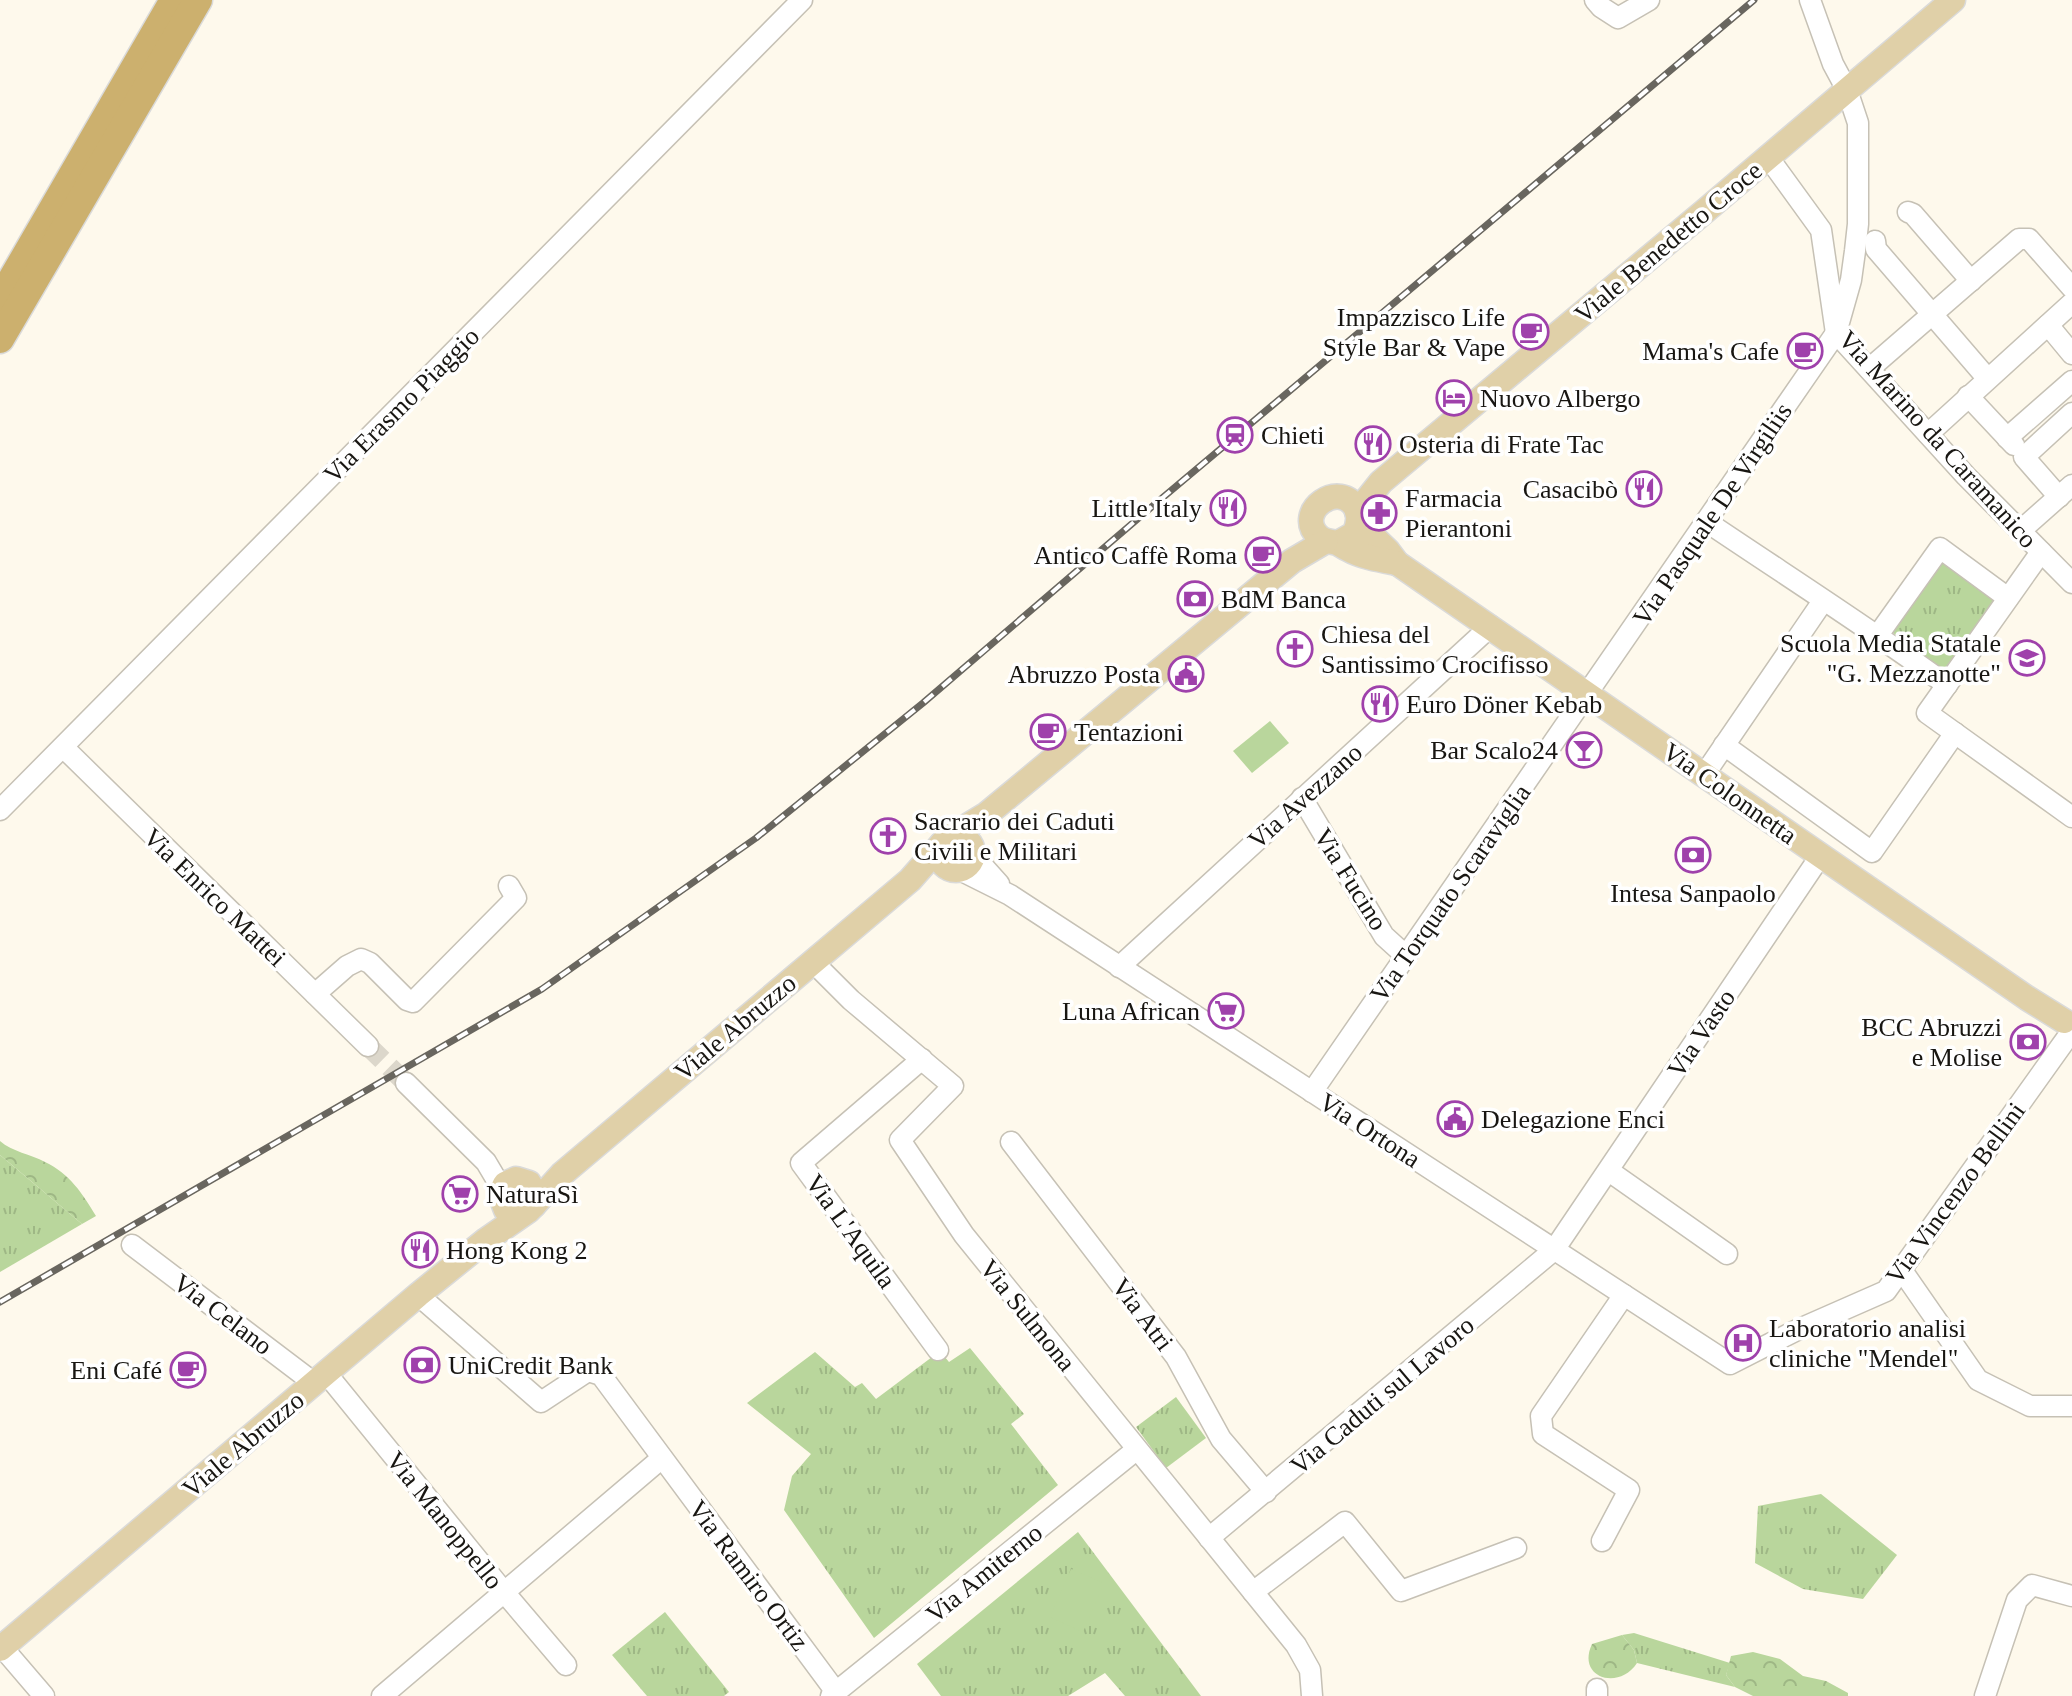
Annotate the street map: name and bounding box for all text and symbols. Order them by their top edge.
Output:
street label: Viale Benedetto Croce [1569,156,1768,329]
place label: Impazzisco Life Style Bar & Vape [1323,303,1505,362]
cafe icon: Impazzisco Life Style Bar & Vape [1512,313,1550,351]
street label: Via Erasmo Piaggio [318,322,485,489]
street label: Via Marino da Caramanico [1832,325,2043,554]
cafe icon: Mama's Cafe [1786,332,1824,370]
place label: Mama's Cafe [1642,337,1779,366]
hotel icon: Nuovo Albergo [1435,379,1473,417]
place label: Nuovo Albergo [1480,384,1641,413]
street label: Via Pasquale De Virgiliis [1627,397,1798,631]
station icon: Chieti [1216,416,1254,454]
place label: Chieti [1261,421,1325,450]
restaurant icon: Osteria di Frate Tac [1354,425,1392,463]
place label: Osteria di Frate Tac [1399,430,1604,459]
restaurant icon: Casacibò [1625,470,1663,508]
place label: Casacibò [1523,475,1618,504]
place label: Farmacia Pierantoni [1405,484,1512,543]
restaurant icon: Little Italy [1209,489,1247,527]
place label: Little Italy [1092,494,1202,523]
pharmacy icon: Farmacia Pierantoni [1360,494,1398,532]
cafe icon: Antico Caffè Roma [1244,536,1282,574]
place label: Antico Caffè Roma [1034,541,1237,570]
bank icon: BdM Banca [1176,580,1214,618]
place label: BdM Banca [1221,585,1346,614]
place label: Chiesa del Santissimo Crocifisso [1321,620,1549,679]
place label: Scuola Media Statale "G. Mezzanotte" [1780,629,2001,688]
church icon: Chiesa del Santissimo Crocifisso [1276,630,1314,668]
school or university icon: Scuola Media Statale "G. Mezzanotte" [2008,639,2046,677]
public building icon: Abruzzo Posta [1167,655,1205,693]
place label: Abruzzo Posta [1008,660,1160,689]
restaurant icon: Euro Döner Kebab [1361,685,1399,723]
place label: Euro Döner Kebab [1406,690,1602,719]
cafe icon: Tentazioni [1029,713,1067,751]
place label: Tentazioni [1074,718,1183,747]
bar icon: Bar Scalo24 [1565,731,1603,769]
place label: Bar Scalo24 [1430,736,1558,765]
street label: Via Colonnetta [1657,737,1803,850]
street label: Via Avezzano [1242,738,1368,855]
street label: Via Torquato Scaraviglia [1364,779,1537,1008]
place label: Sacrario dei Caduti Civili e Militari [914,807,1115,866]
church icon: Sacrario dei Caduti Civili e Militari [869,817,907,855]
street label: Via Enrico Mattei [138,822,292,972]
street label: Via Fucino [1308,823,1393,936]
bank icon: Intesa Sanpaolo [1674,836,1712,874]
place label: Intesa Sanpaolo [1610,879,1776,908]
street label: Viale Abruzzo [669,968,802,1086]
street label: Via Vasto [1661,984,1741,1083]
supermarket icon: Luna African [1207,992,1245,1030]
place label: Luna African [1062,997,1200,1026]
place label: BCC Abruzzi e Molise [1861,1013,2002,1072]
bank icon: BCC Abruzzi e Molise [2009,1023,2047,1061]
street label: Via Ortona [1314,1087,1426,1174]
street label: Via Vincenzo Bellini [1880,1097,2031,1290]
public building icon: Delegazione Enci [1436,1100,1474,1138]
place label: Delegazione Enci [1481,1105,1665,1134]
street label: Via L'Aquila [800,1169,902,1294]
supermarket icon: NaturaSì [441,1175,479,1213]
place label: NaturaSì [486,1180,578,1209]
restaurant icon: Hong Kong 2 [401,1231,439,1269]
place label: Hong Kong 2 [446,1236,588,1265]
street label: Via Sulmona [974,1254,1082,1377]
street label: Via Celano [168,1268,278,1361]
street label: Via Atri [1106,1272,1179,1356]
street label: Via Caduti sul Lavoro [1285,1310,1480,1480]
place label: Laboratorio analisi cliniche "Mendel" [1769,1314,1966,1373]
hospital icon: Laboratorio analisi cliniche "Mendel" [1724,1324,1762,1362]
bank icon: UniCredit Bank [403,1346,441,1384]
cafe icon: Eni Café [169,1351,207,1389]
place label: UniCredit Bank [448,1351,613,1380]
place label: Eni Café [70,1356,162,1385]
street label: Viale Abruzzo [177,1385,310,1503]
street label: Via Manoppello [380,1446,509,1595]
street label: Via Ramiro Ortiz [683,1495,814,1656]
street label: Via Amiterno [921,1518,1048,1629]

